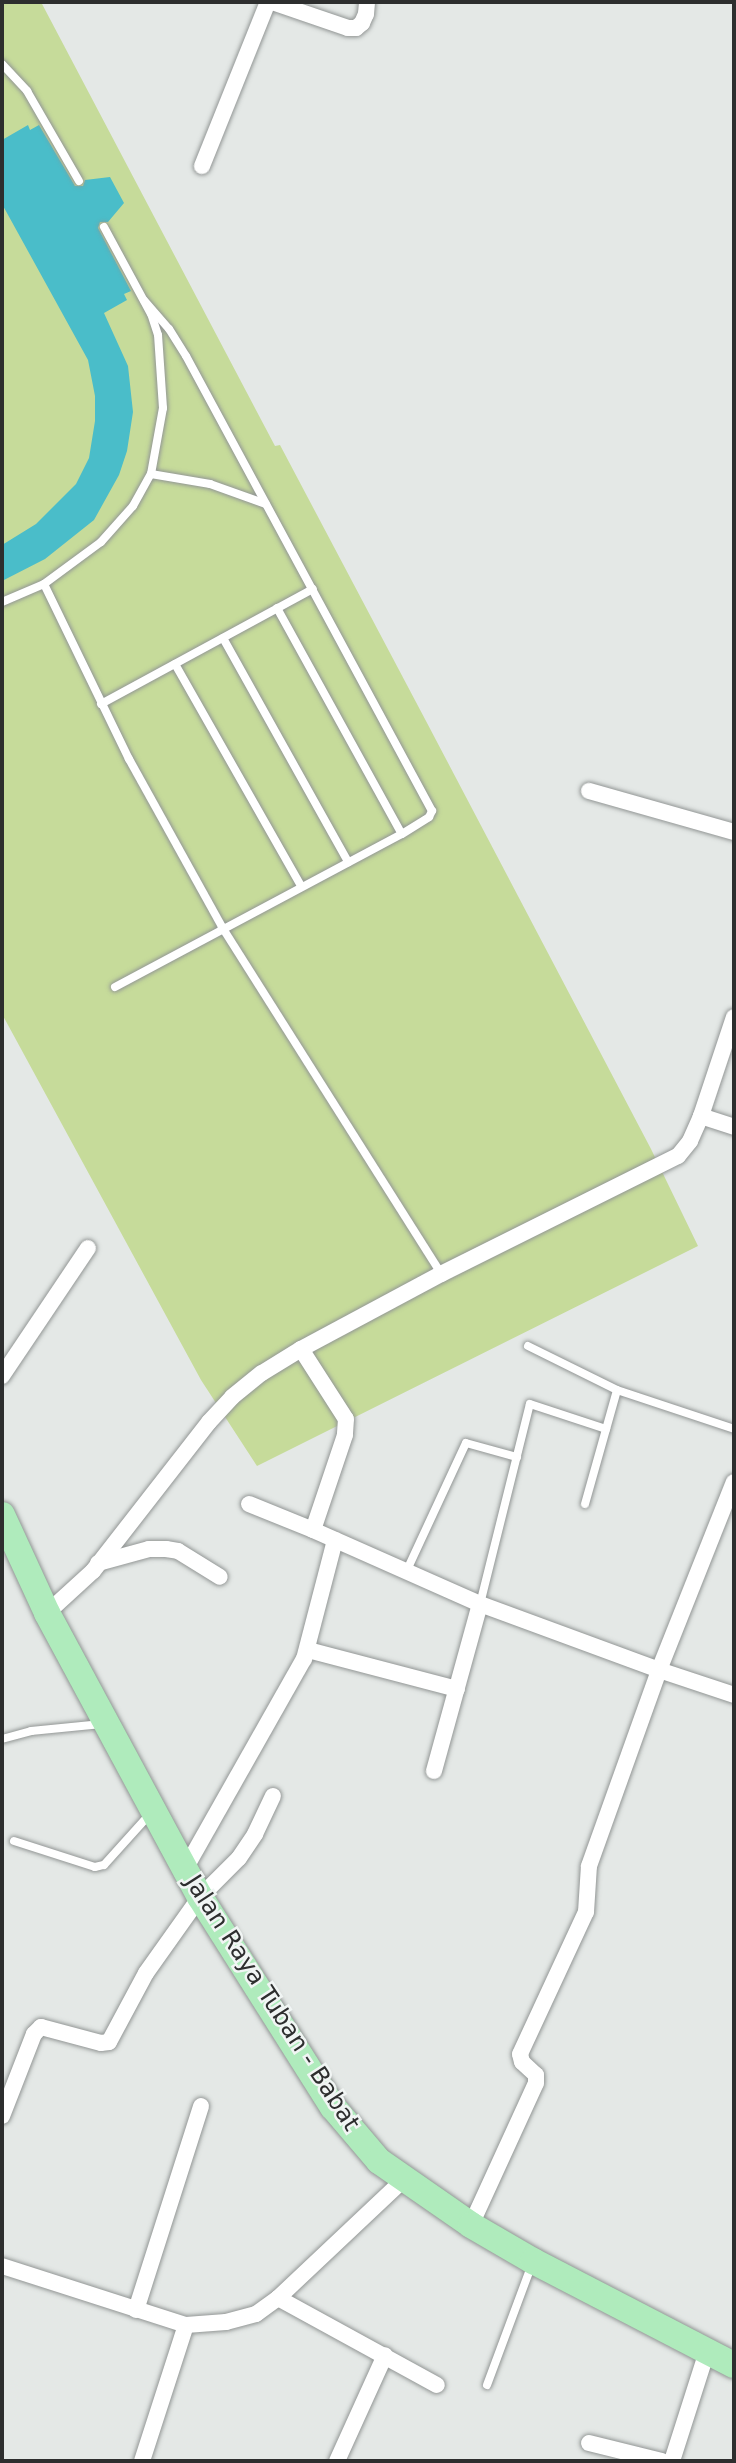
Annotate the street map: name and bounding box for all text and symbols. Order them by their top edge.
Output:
street label: Jalan Raya Tuban - Babat [178,1870,366,2136]

